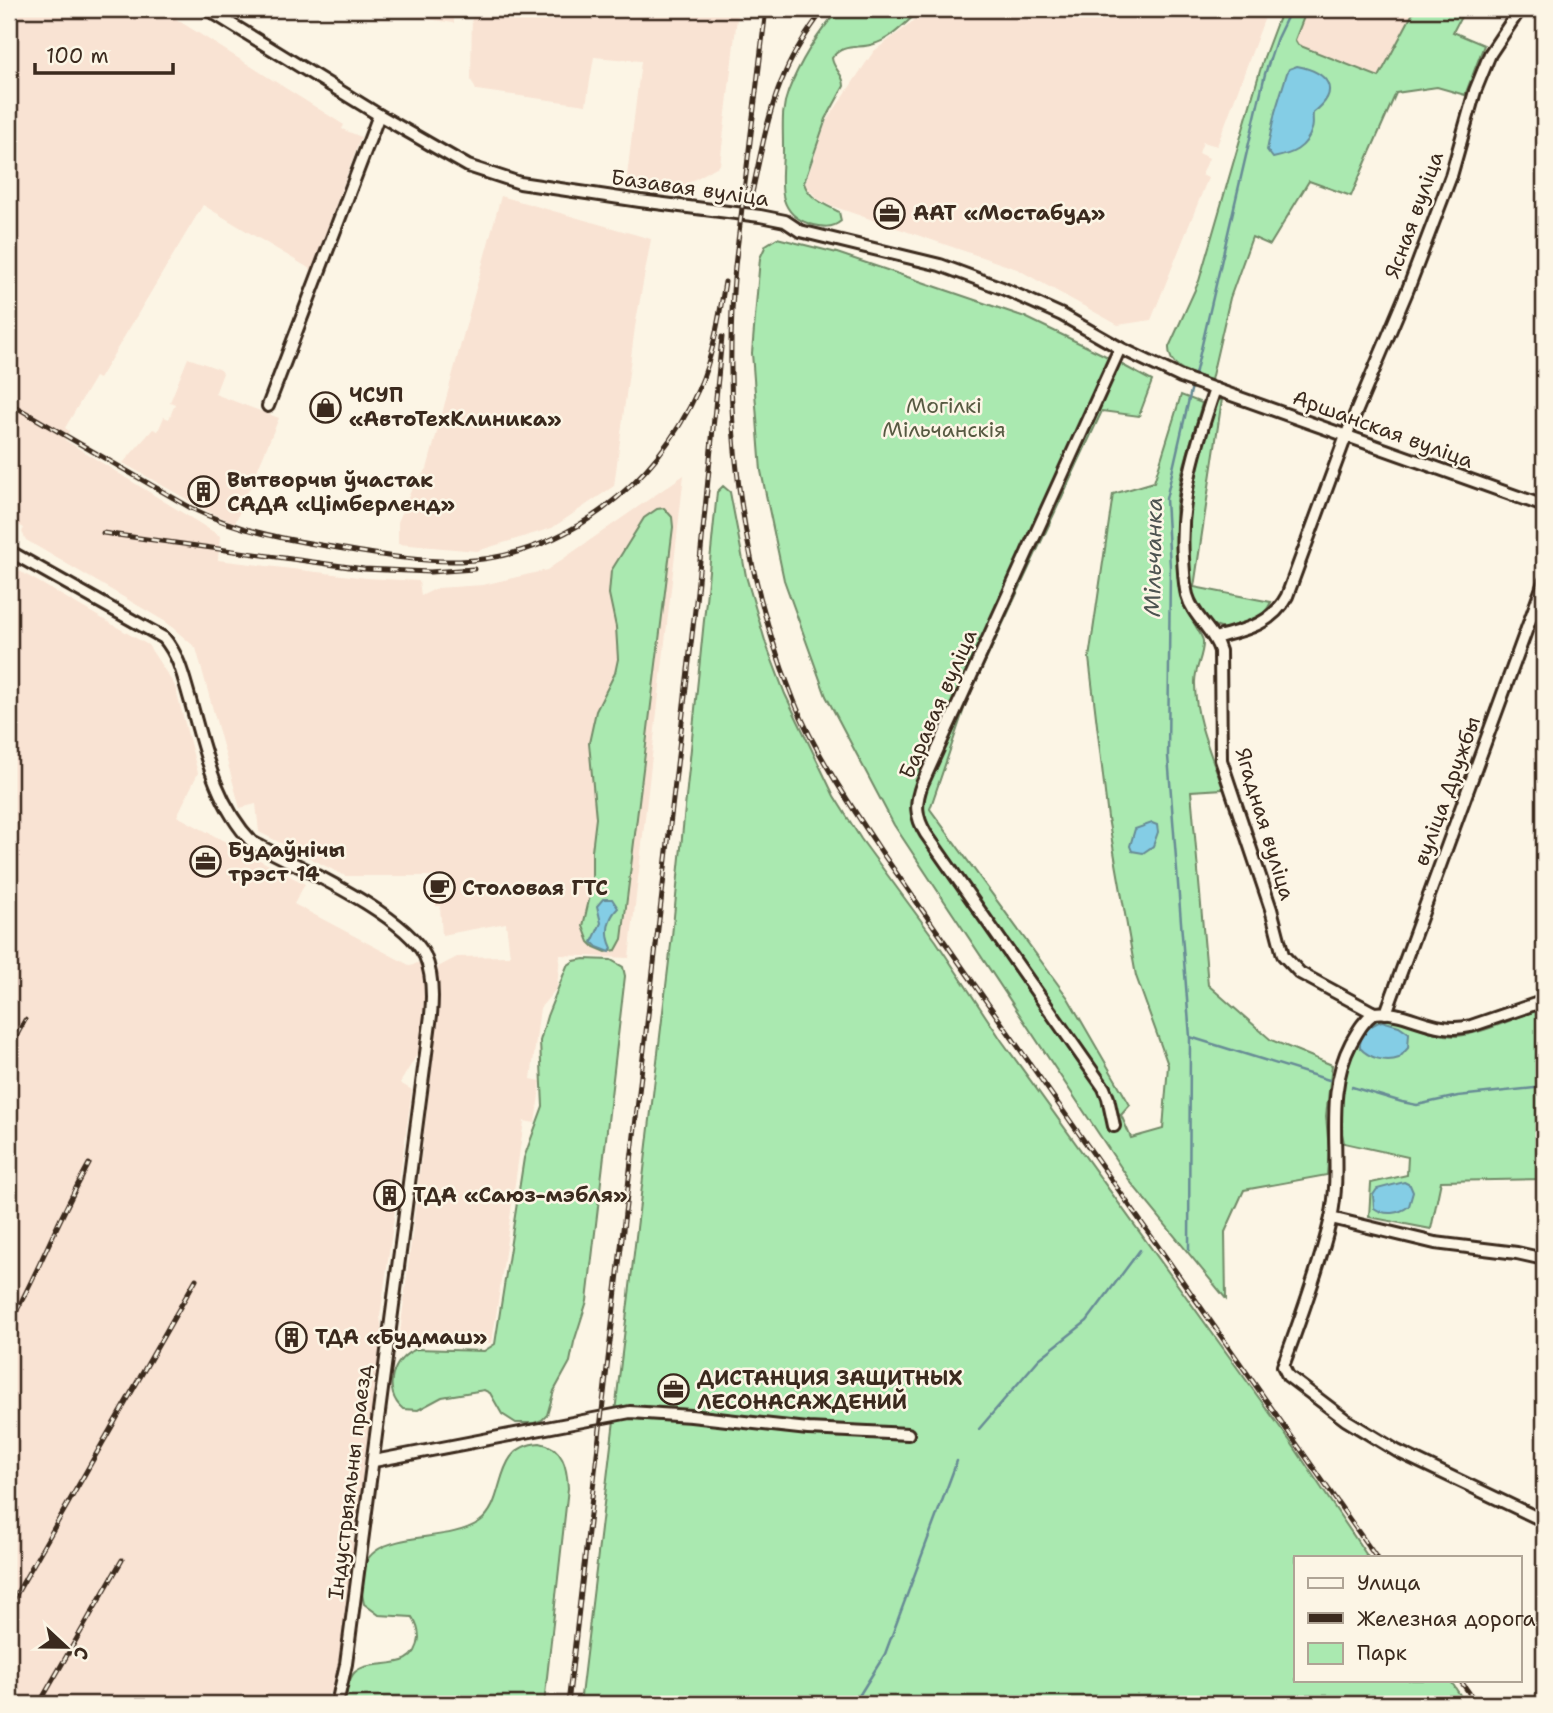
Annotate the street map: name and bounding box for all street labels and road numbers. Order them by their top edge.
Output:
street label: Ясная вуліца [1378,148,1450,282]
street label: Базавая вуліца [609,163,771,213]
street label: Аршанская вуліца [1289,383,1477,475]
street label: Баравая вуліца [892,625,984,783]
street label: вуліца Дружбы [1407,712,1487,870]
street label: Ягадная вуліца [1229,744,1301,904]
street label: Індустрыяльны праезд [322,1363,378,1601]

